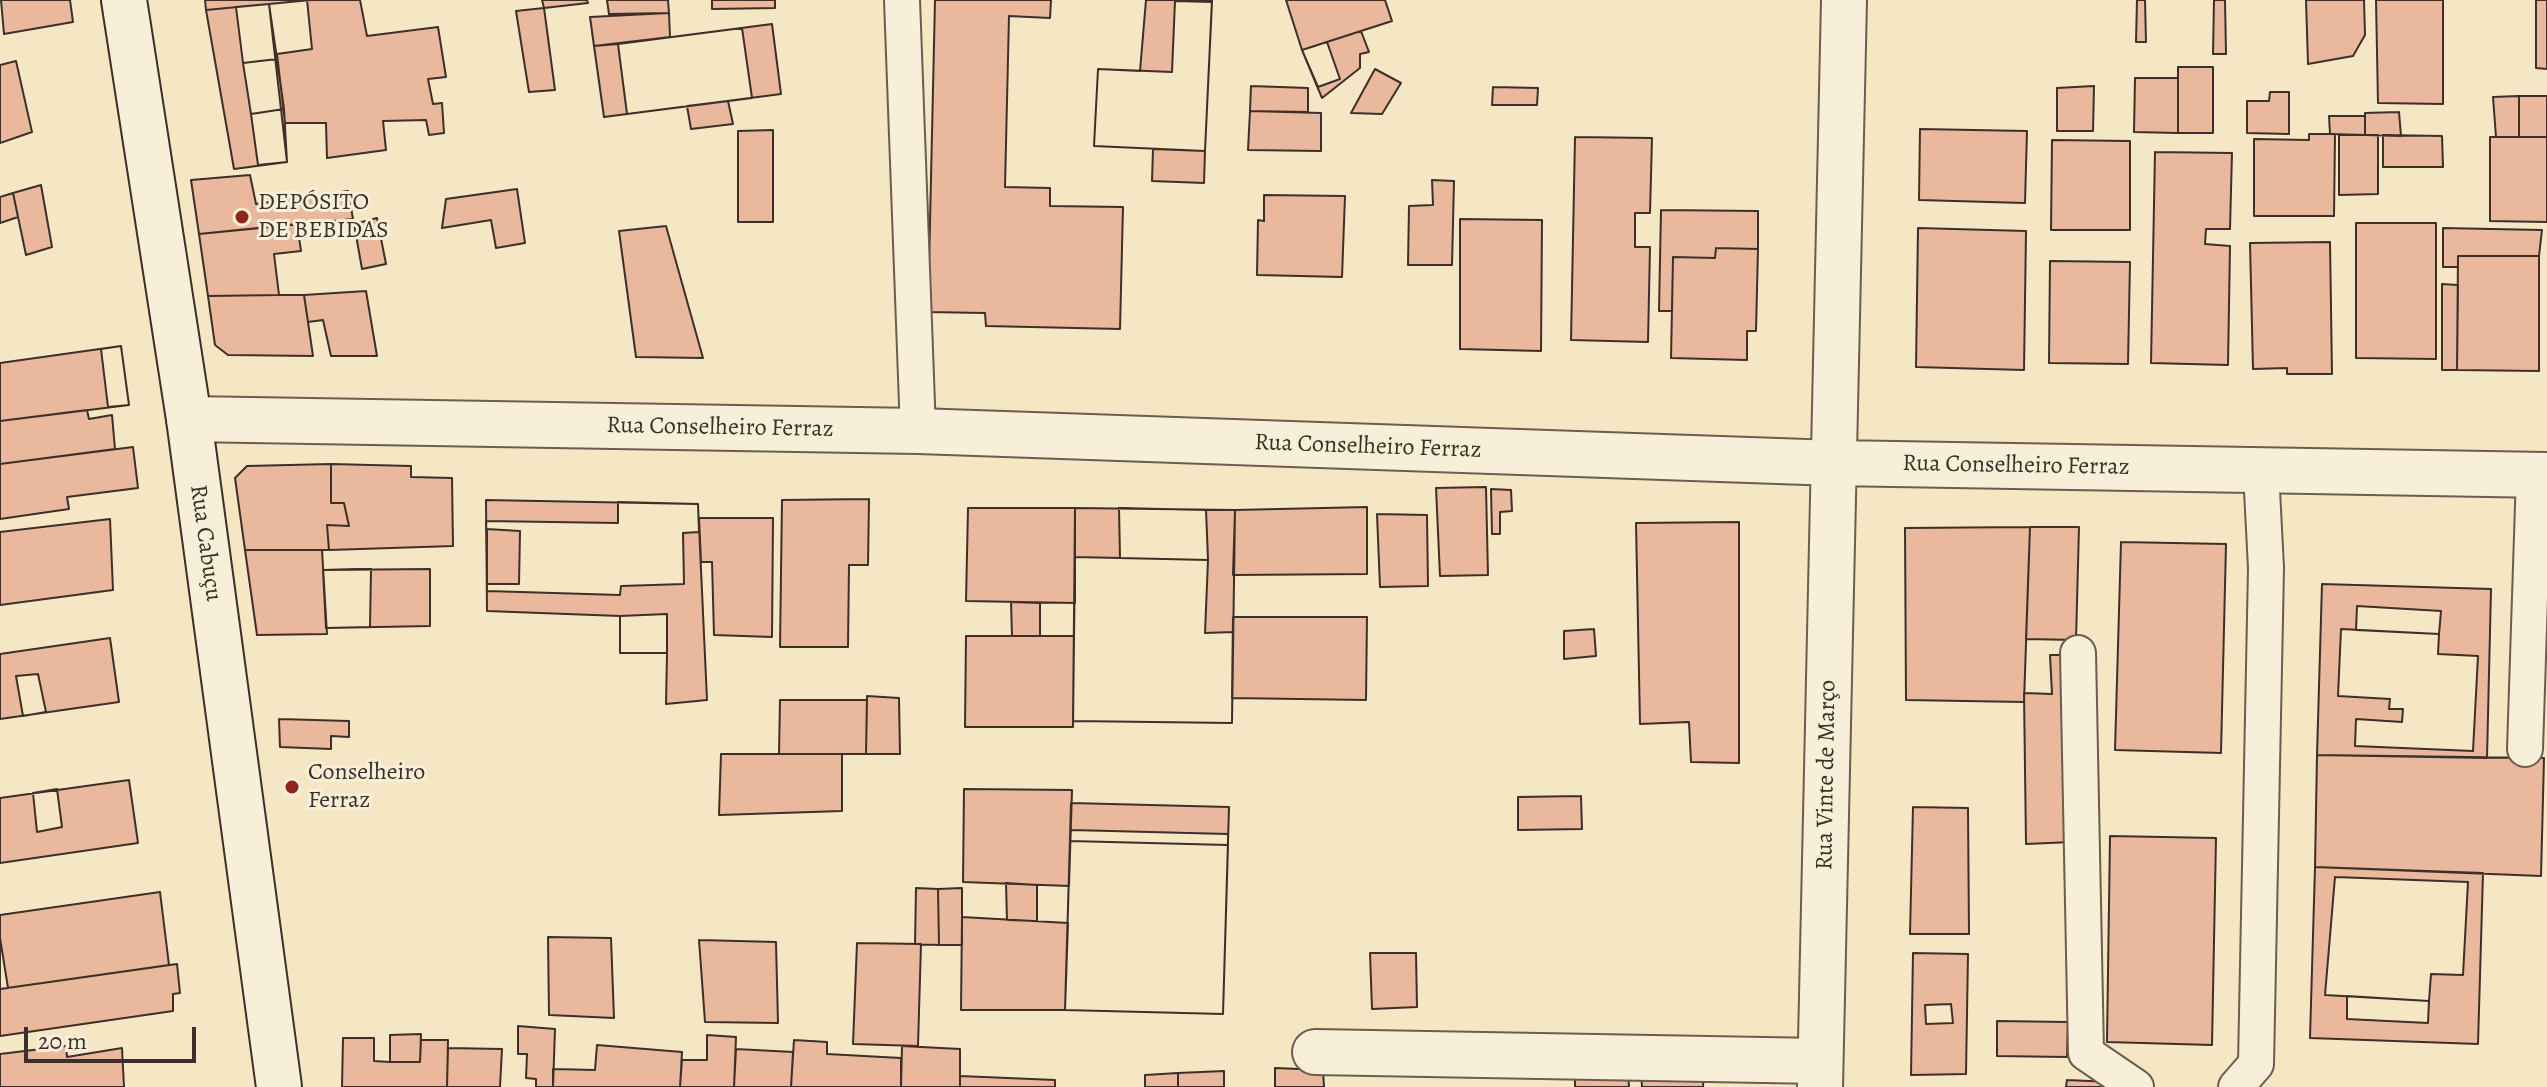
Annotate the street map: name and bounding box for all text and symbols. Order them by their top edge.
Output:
place label: DEPÓSITO DE BEBIDAS [258,189,389,245]
marker: DEPÓSITO DE BEBIDAS [233,208,251,226]
street label: Rua Conselheiro Ferraz [606,412,834,444]
street label: Rua Conselheiro Ferraz [1254,429,1482,465]
street label: Rua Conselheiro Ferraz [1902,450,2130,482]
street label: Rua Cabuçu [183,483,227,603]
street label: Rua Vinte de Março [1811,680,1843,870]
place label: Conselheiro Ferraz [308,759,425,815]
marker: Conselheiro Ferraz [283,778,301,796]
scale bar [28,1011,200,1061]
text: 20 m [38,1025,87,1057]

